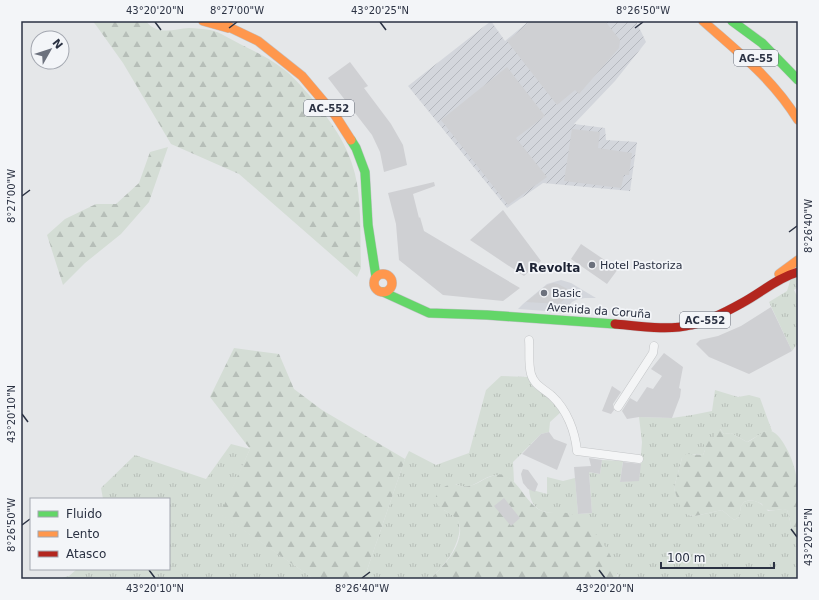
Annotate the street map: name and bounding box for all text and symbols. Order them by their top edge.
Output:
text: 43°20'20"N [126,5,184,16]
text: 8°27'00"W [210,5,264,16]
text: 43°20'25"N [351,5,409,16]
text: 8°26'50"W [616,5,670,16]
north arrow [30,30,70,70]
text: N [49,36,65,52]
road number: AG-55 [734,50,778,66]
road number: AC-552 [304,100,354,116]
text: 8°27'00"W [6,169,17,223]
text: 8°26'40"W [803,199,814,253]
place label: Hotel Pastoriza [600,259,682,272]
marker: Hotel Pastoriza [587,260,597,270]
district label: A Revolta [516,261,580,275]
place label: Basic [552,287,581,300]
marker: Basic [539,288,549,298]
street label: Avenida da Coruña [547,301,651,321]
road number: AC-552 [680,312,730,328]
text: 43°20'10"N [6,385,17,443]
text: 8°26'50"W [6,498,17,552]
legend [30,498,170,570]
text: Fluido [66,507,102,521]
text: 43°20'25"N [803,508,814,566]
text: Lento [66,527,100,541]
scale bar [661,544,774,570]
text: Atasco [66,547,106,561]
text: 100 m [667,551,705,565]
text: 43°20'10"N [126,583,184,594]
text: 8°26'40"W [335,583,389,594]
text: 43°20'20"N [576,583,634,594]

